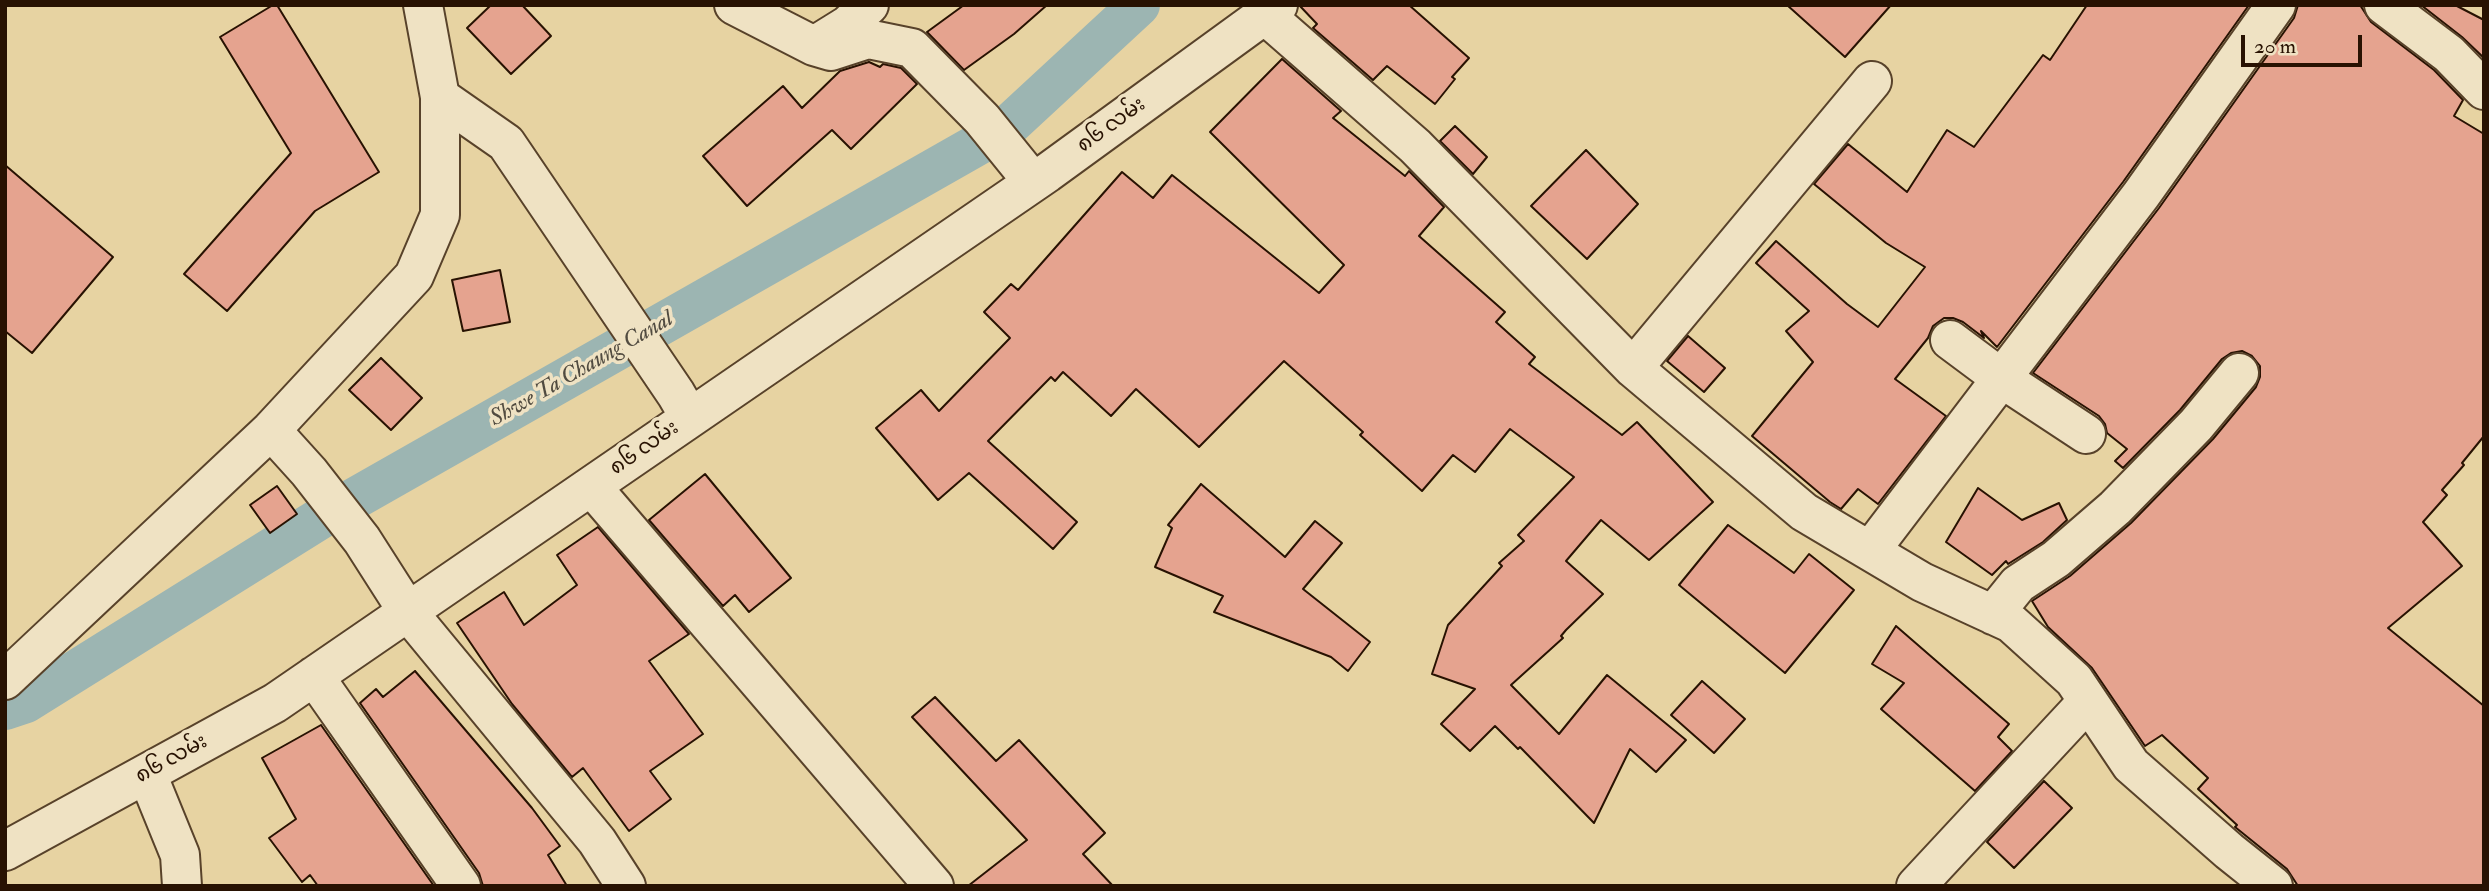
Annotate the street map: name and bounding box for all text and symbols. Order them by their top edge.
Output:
scale bar [2244,21,2365,65]
text: 20 m [2254,33,2296,60]
street label: ၈၆ လမ်း [1073,93,1151,159]
water label: Shwe Ta Chaung Canal [485,306,679,434]
street label: ၈၆ လမ်း [606,416,684,482]
street label: ၈၆ လမ်း [132,730,212,790]

